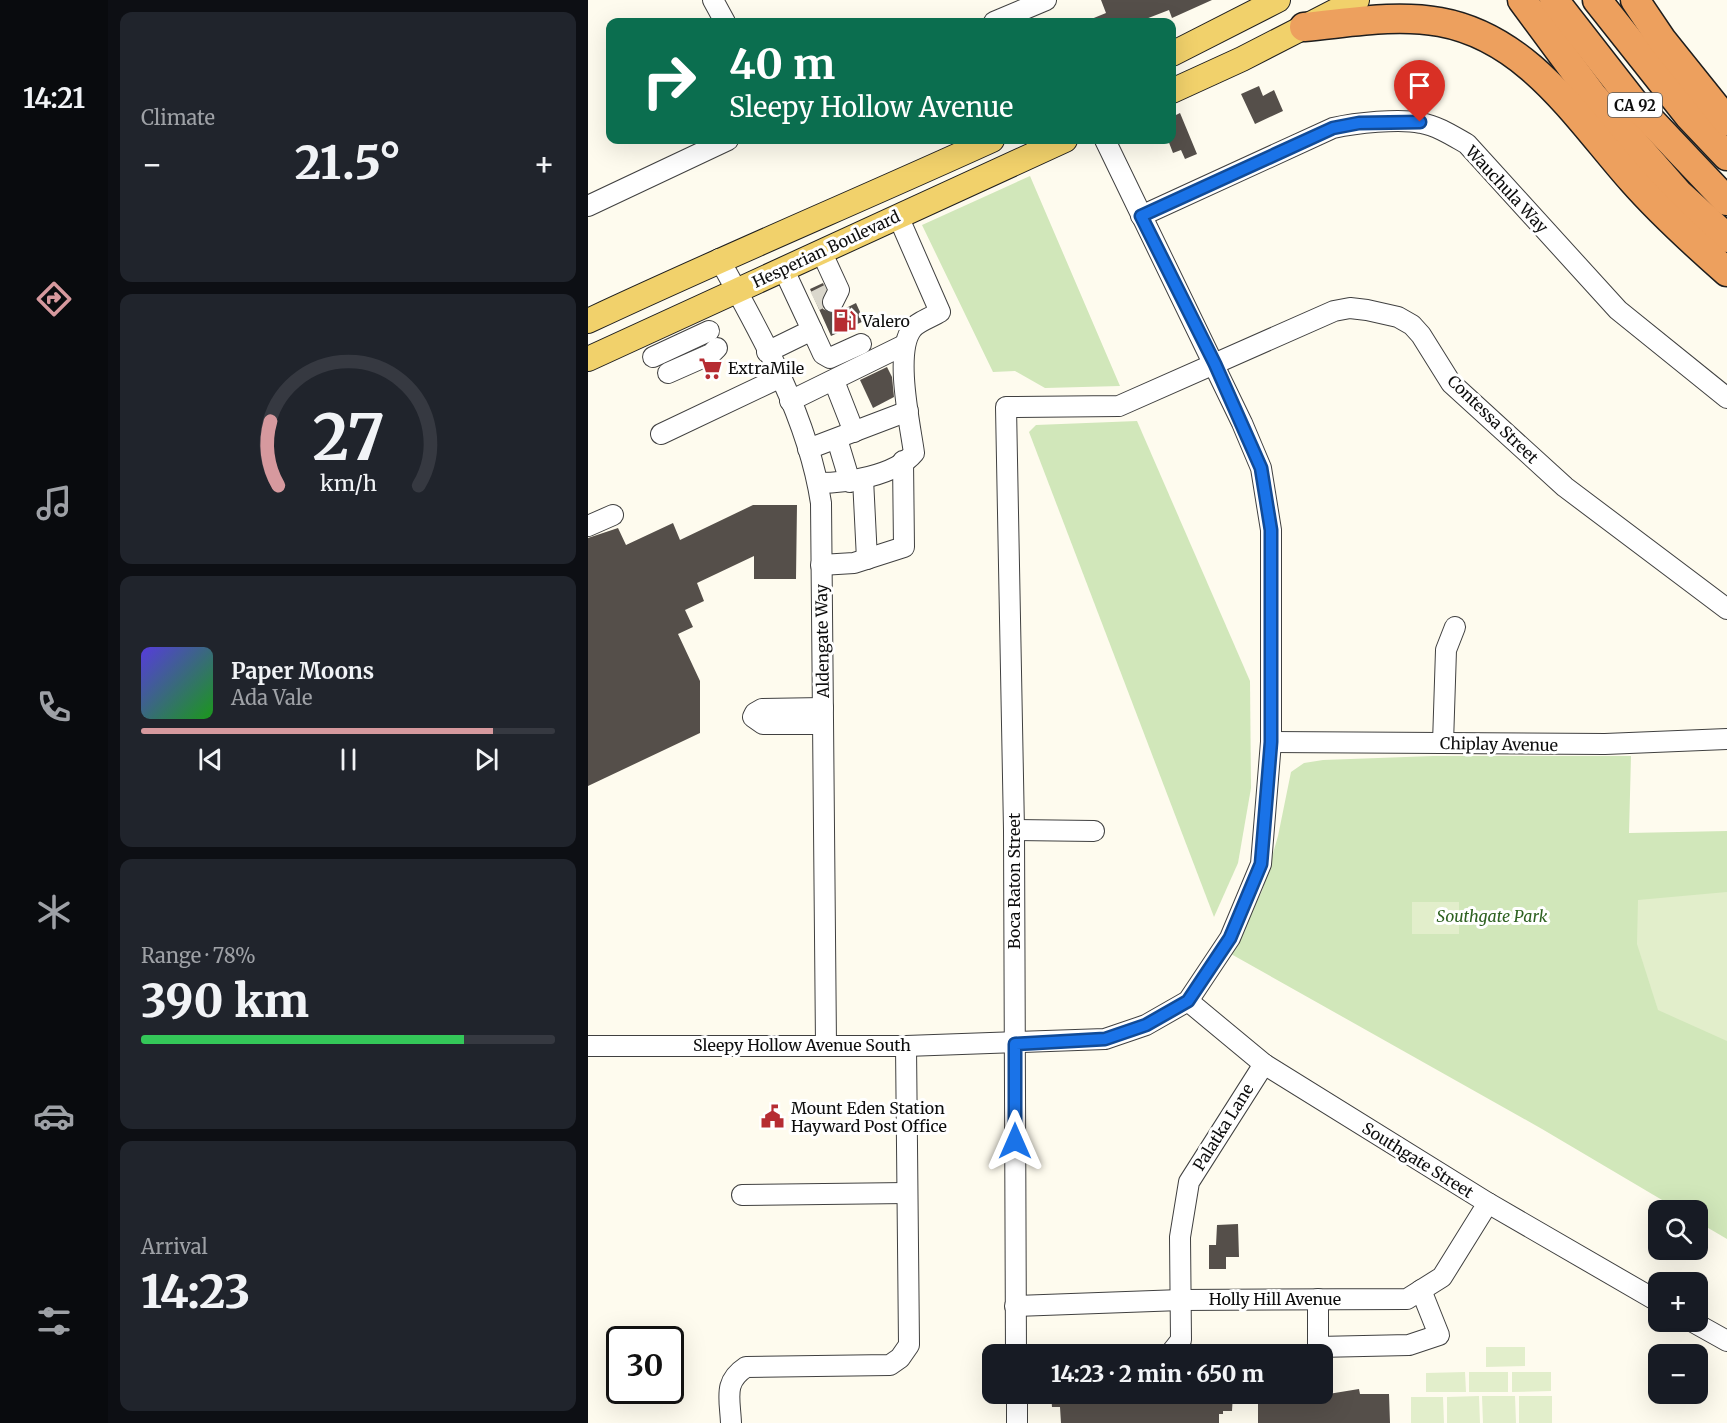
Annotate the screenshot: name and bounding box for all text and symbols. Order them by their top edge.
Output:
text: 40 m [729,38,835,90]
icon: right [630,42,708,120]
pin [1394,60,1445,122]
icon: arrive [1403,69,1436,102]
text: 14:21 [23,81,85,115]
text: Sleepy Hollow Avenue [729,90,1013,124]
road number: CA 92 [1608,93,1662,117]
text: Climate [141,105,215,130]
text: 21.5° [295,135,401,191]
street label: Wauchula Way [1461,141,1553,237]
text: − [141,144,163,185]
text: + [533,144,555,185]
street label: Hesperian Boulevard [749,206,903,292]
icon: directions [33,278,75,320]
fuel station icon: Valero [831,308,857,334]
place label: Valero [861,311,910,331]
supermarket icon: ExtraMile [697,355,723,381]
place label: ExtraMile [728,358,804,378]
street label: Contessa Street [1443,371,1543,468]
text: 27 [312,399,384,477]
text: km/h [320,471,376,498]
icon: music [33,482,75,524]
street label: Aldengate Way [811,583,833,699]
text: Paper Moons [231,657,374,685]
text: Ada Vale [231,685,312,710]
icon: phone [33,686,75,728]
street label: Chiplay Avenue [1440,733,1558,755]
icon: previous [194,743,227,776]
icon: pause [332,743,365,776]
icon: next [470,743,503,776]
street label: Boca Raton Street [1004,812,1024,949]
icon: climate [33,891,75,933]
park label: Southgate Park [1437,906,1548,926]
text: Range · 78% [141,943,256,968]
text: 390 km [141,973,309,1029]
street label: Sleepy Hollow Avenue South [693,1035,911,1055]
street label: Palatka Lane [1188,1080,1258,1174]
icon: car [33,1095,75,1137]
place label: Mount Eden Station Hayward Post Office [791,1098,947,1136]
public building icon: Mount Eden Station Hayward Post Office [760,1104,786,1130]
position arrow [983,1109,1047,1173]
street label: Southgate Street [1359,1118,1478,1203]
map controls [1648,1200,1708,1404]
button: search [1648,1200,1708,1260]
text: Arrival [141,1234,208,1259]
text: 14:23 [141,1264,250,1320]
button: + [1648,1272,1708,1332]
street label: Holly Hill Avenue [1209,1289,1341,1309]
icon: filters [33,1300,75,1342]
speed limit sign: 30 [606,1326,684,1404]
button: − [1648,1344,1708,1404]
text: 14:23 · 2 min · 650 m [1051,1360,1264,1388]

